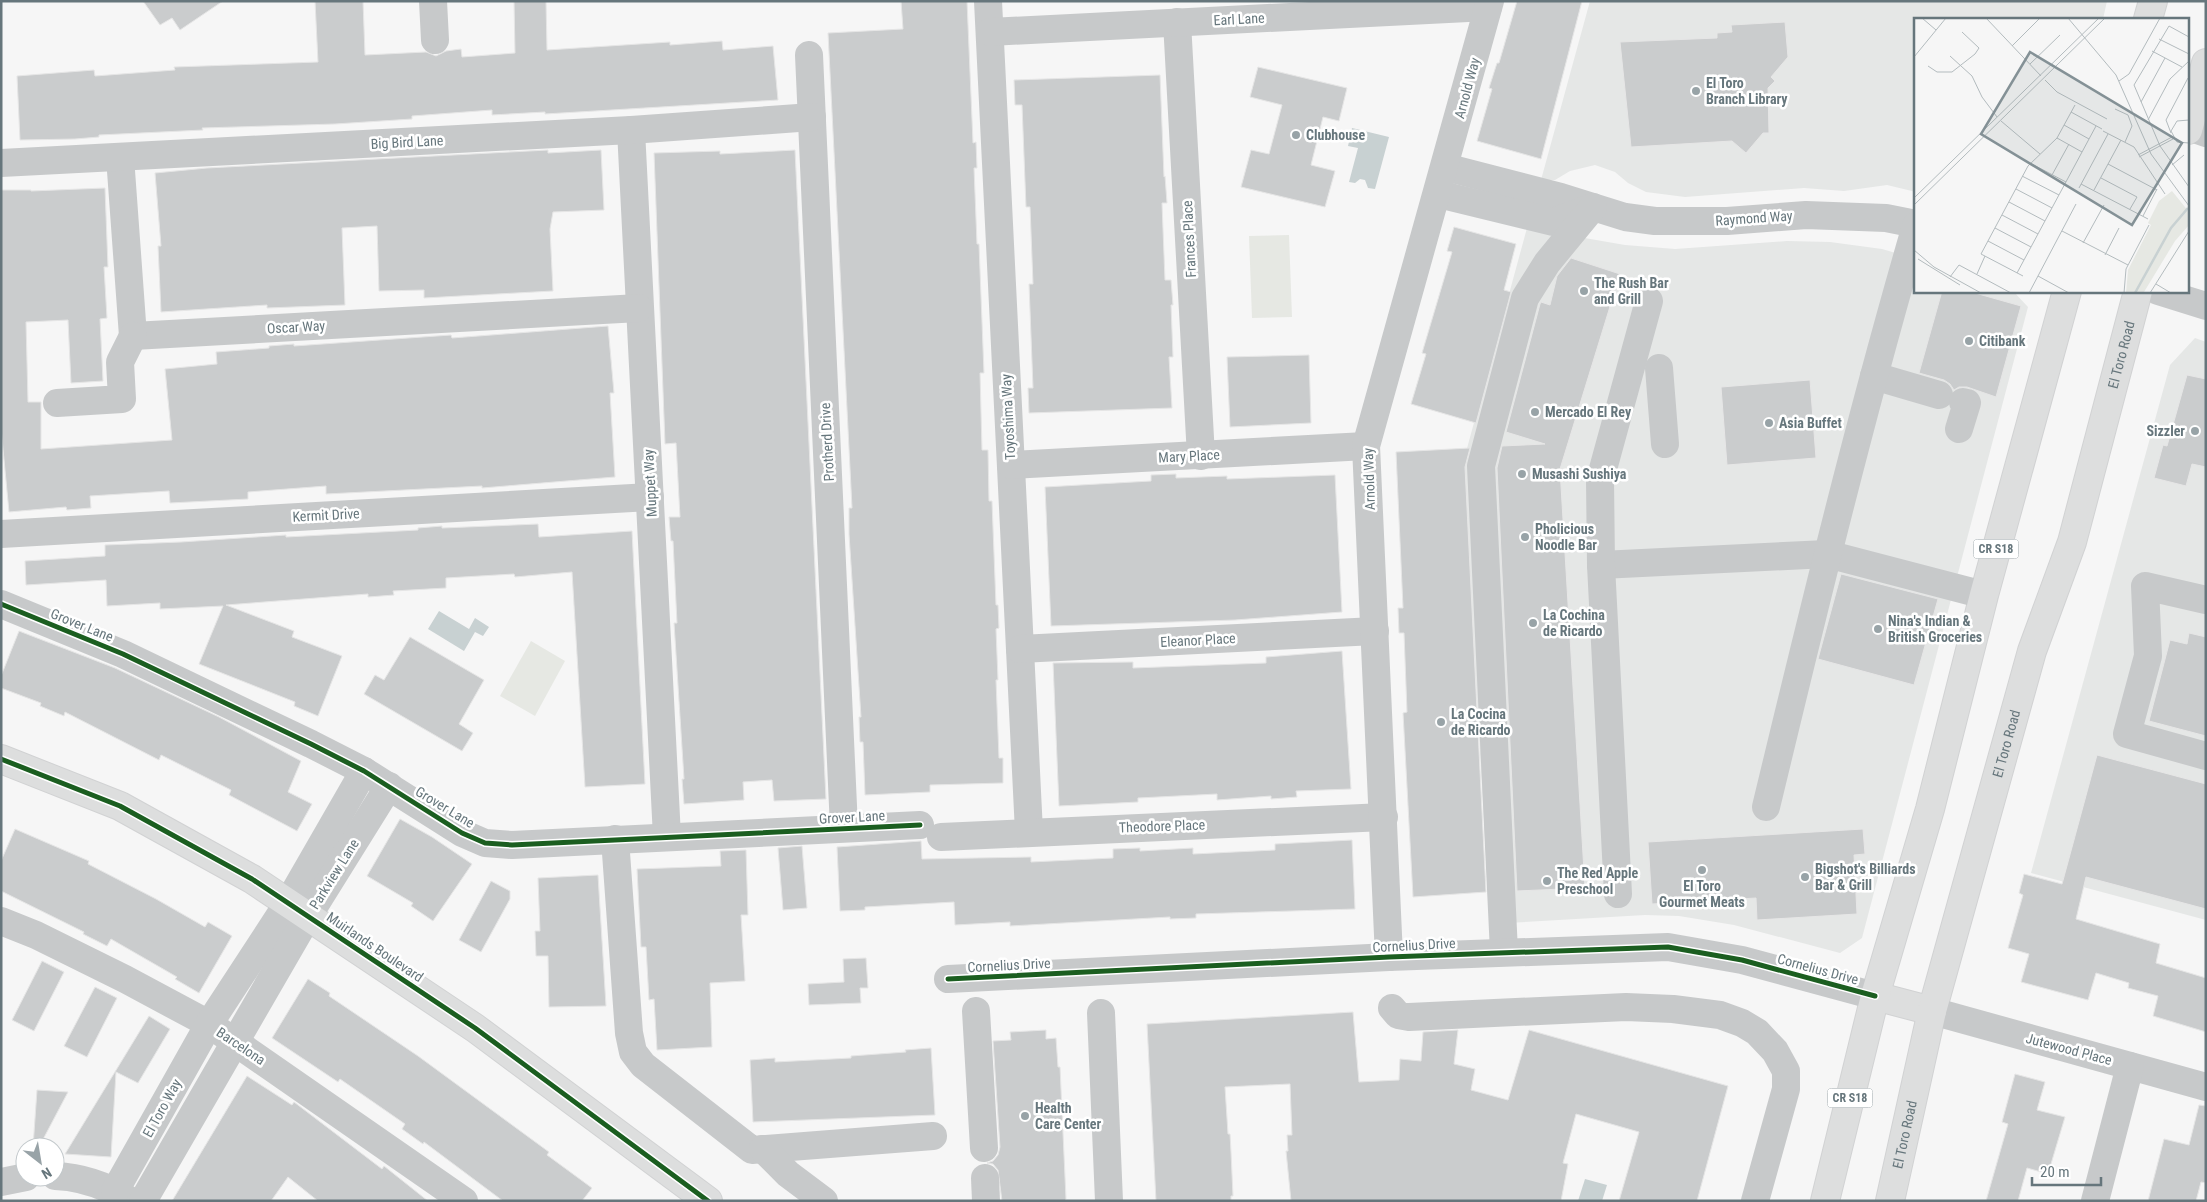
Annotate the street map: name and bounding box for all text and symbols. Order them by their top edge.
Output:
street label: Earl Lane [1213,10,1265,28]
inset map [1914,18,2190,292]
street label: Arnold Way [1451,56,1483,120]
place label: El Toro Branch Library [1706,75,1788,107]
marker: El Toro Branch Library [1690,85,1702,97]
place label: Clubhouse [1306,127,1365,143]
marker: Clubhouse [1290,129,1302,141]
street label: Big Bird Lane [370,132,444,152]
street label: Frances Place [1179,200,1199,278]
street label: Raymond Way [1715,207,1793,229]
place label: The Rush Bar and Grill [1594,275,1669,307]
marker: The Rush Bar and Grill [1578,285,1590,297]
street label: Oscar Way [266,317,326,337]
street label: El Toro Road [2105,319,2138,390]
place label: Citibank [1979,333,2026,349]
marker: Citibank [1963,335,1975,347]
street label: Toyoshima Way [998,373,1018,460]
street label: Protherd Drive [817,402,837,482]
place label: Mercado El Rey [1545,404,1632,420]
marker: Mercado El Rey [1529,406,1541,418]
place label: Asia Buffet [1779,415,1842,431]
marker: Asia Buffet [1763,417,1775,429]
place label: Sizzler [2146,423,2185,439]
marker: Sizzler [2189,425,2201,437]
street label: Mary Place [1158,446,1221,466]
street label: Arnold Way [1360,447,1378,510]
street label: Muppet Way [640,448,660,517]
place label: Musashi Sushiya [1532,466,1627,482]
marker: Musashi Sushiya [1516,468,1528,480]
street label: Kermit Drive [292,505,360,525]
place label: Pholicious Noodle Bar [1535,521,1597,553]
marker: Pholicious Noodle Bar [1519,531,1531,543]
road number: CR S18 [1974,540,2018,558]
street label: Grover Lane [48,605,116,645]
place label: La Cochina de Ricardo [1543,607,1605,639]
place label: Nina's Indian & British Groceries [1888,613,1982,645]
marker: La Cochina de Ricardo [1527,617,1539,629]
marker: Nina's Indian & British Groceries [1872,623,1884,635]
street label: Eleanor Place [1160,630,1237,650]
place label: La Cocina de Ricardo [1451,706,1511,738]
street label: El Toro Road [1989,708,2023,779]
marker: La Cocina de Ricardo [1435,716,1447,728]
street label: Grover Lane [413,783,478,831]
street label: Grover Lane [819,807,886,827]
street label: Theodore Place [1119,816,1206,835]
street label: Parkview Lane [306,836,362,912]
place label: Bigshot's Billiards Bar & Grill [1815,861,1916,893]
marker: El Toro Gourmet Meats [1696,864,1708,876]
place label: The Red Apple Preschool [1557,865,1638,897]
marker: Bigshot's Billiards Bar & Grill [1799,871,1811,883]
marker: The Red Apple Preschool [1541,875,1553,887]
place label: El Toro Gourmet Meats [1659,878,1745,910]
street label: Muirlands Boulevard [324,909,426,985]
street label: Cornelius Drive [1372,935,1456,955]
street label: Cornelius Drive [1776,950,1861,988]
street label: Cornelius Drive [967,955,1051,975]
street label: Barcelona [214,1024,268,1068]
street label: Jutewood Place [2024,1030,2114,1068]
street label: El Toro Way [139,1076,185,1140]
road number: CR S18 [1828,1088,1872,1108]
street label: El Toro Road [1889,1099,1920,1170]
place label: Health Care Center [1035,1100,1102,1132]
marker: Health Care Center [1019,1110,1031,1122]
north arrow [15,1137,65,1187]
scale bar [2032,1154,2101,1186]
text: 20 m [2040,1163,2070,1181]
text: N [39,1164,54,1182]

